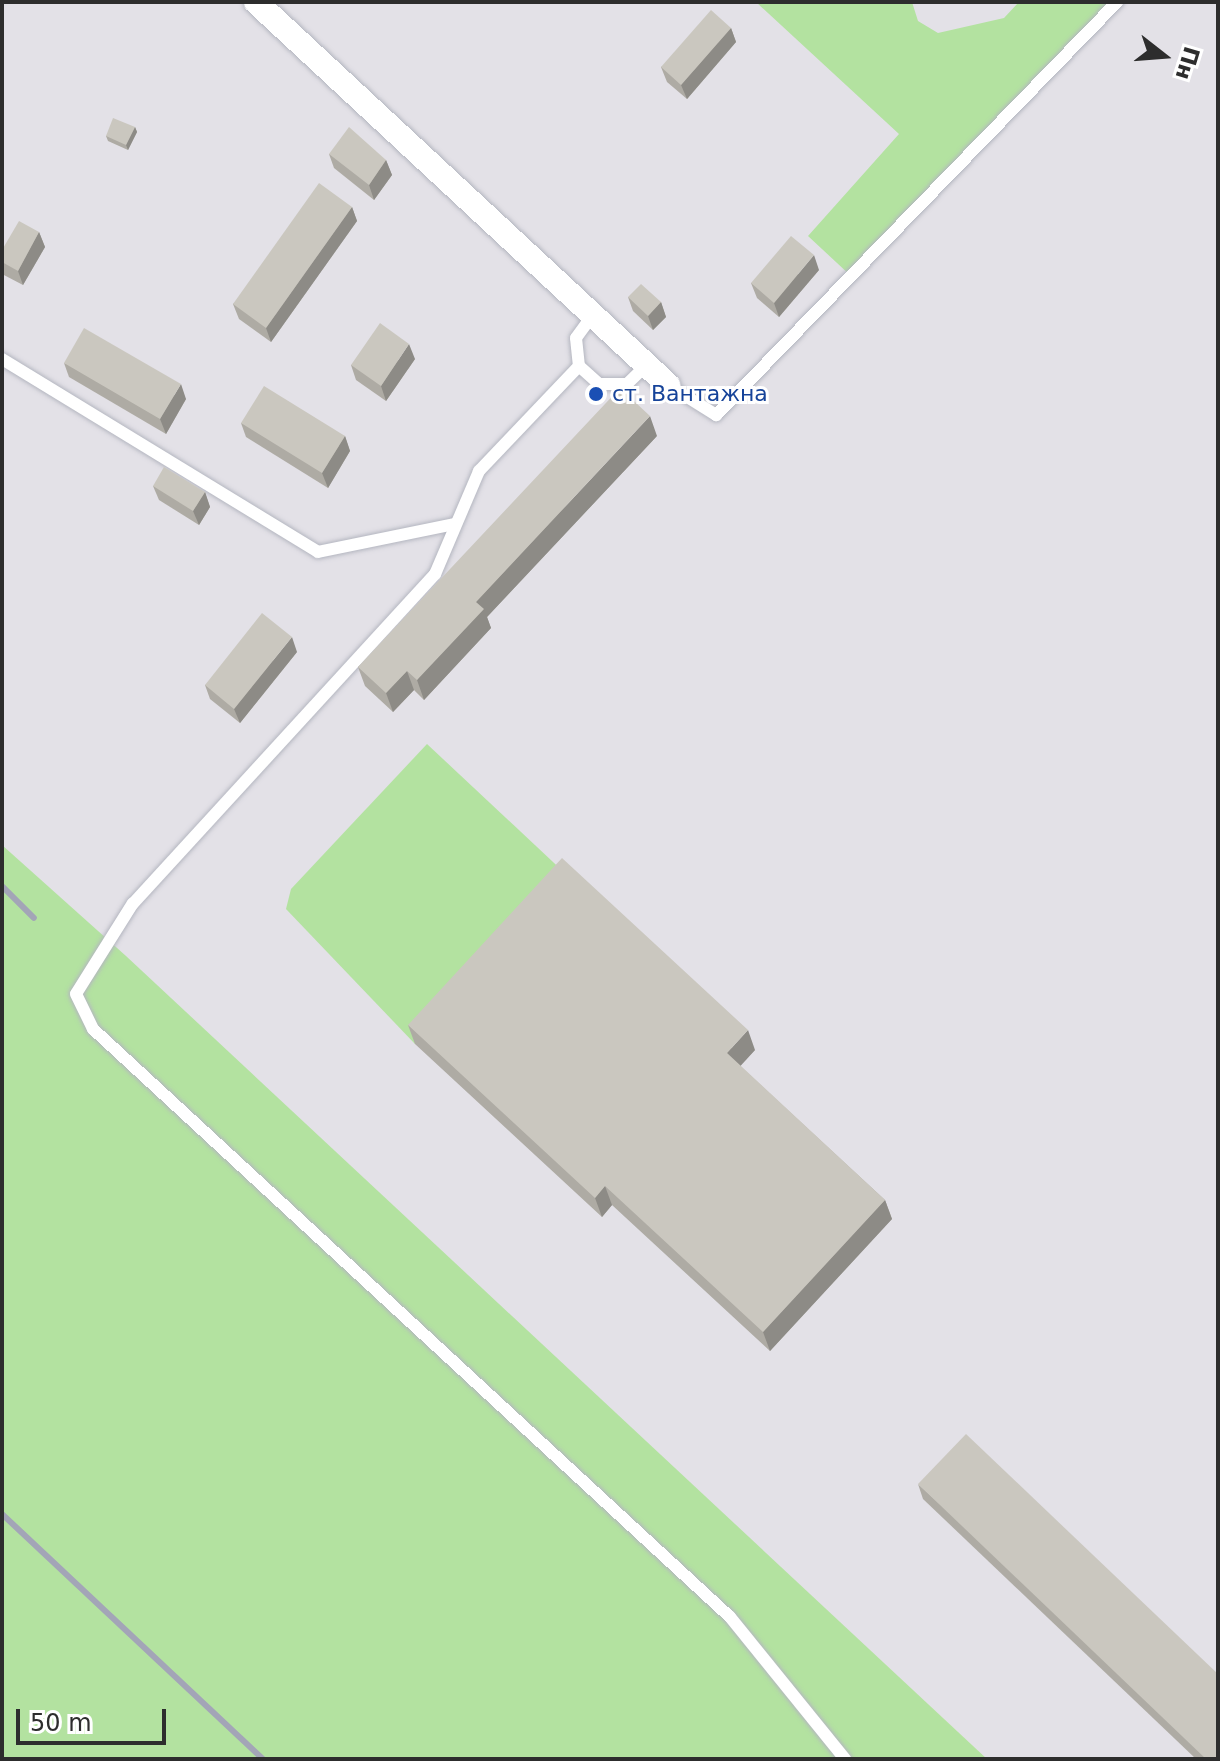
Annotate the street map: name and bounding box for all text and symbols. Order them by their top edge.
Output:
north arrow [1124,16,1204,96]
text: Пн [1171,43,1204,83]
place label: ст. Вантажна [612,381,768,407]
marker: ст. Вантажна [587,385,605,403]
scale bar [20,1693,170,1743]
text: 50 m [30,1709,92,1737]

